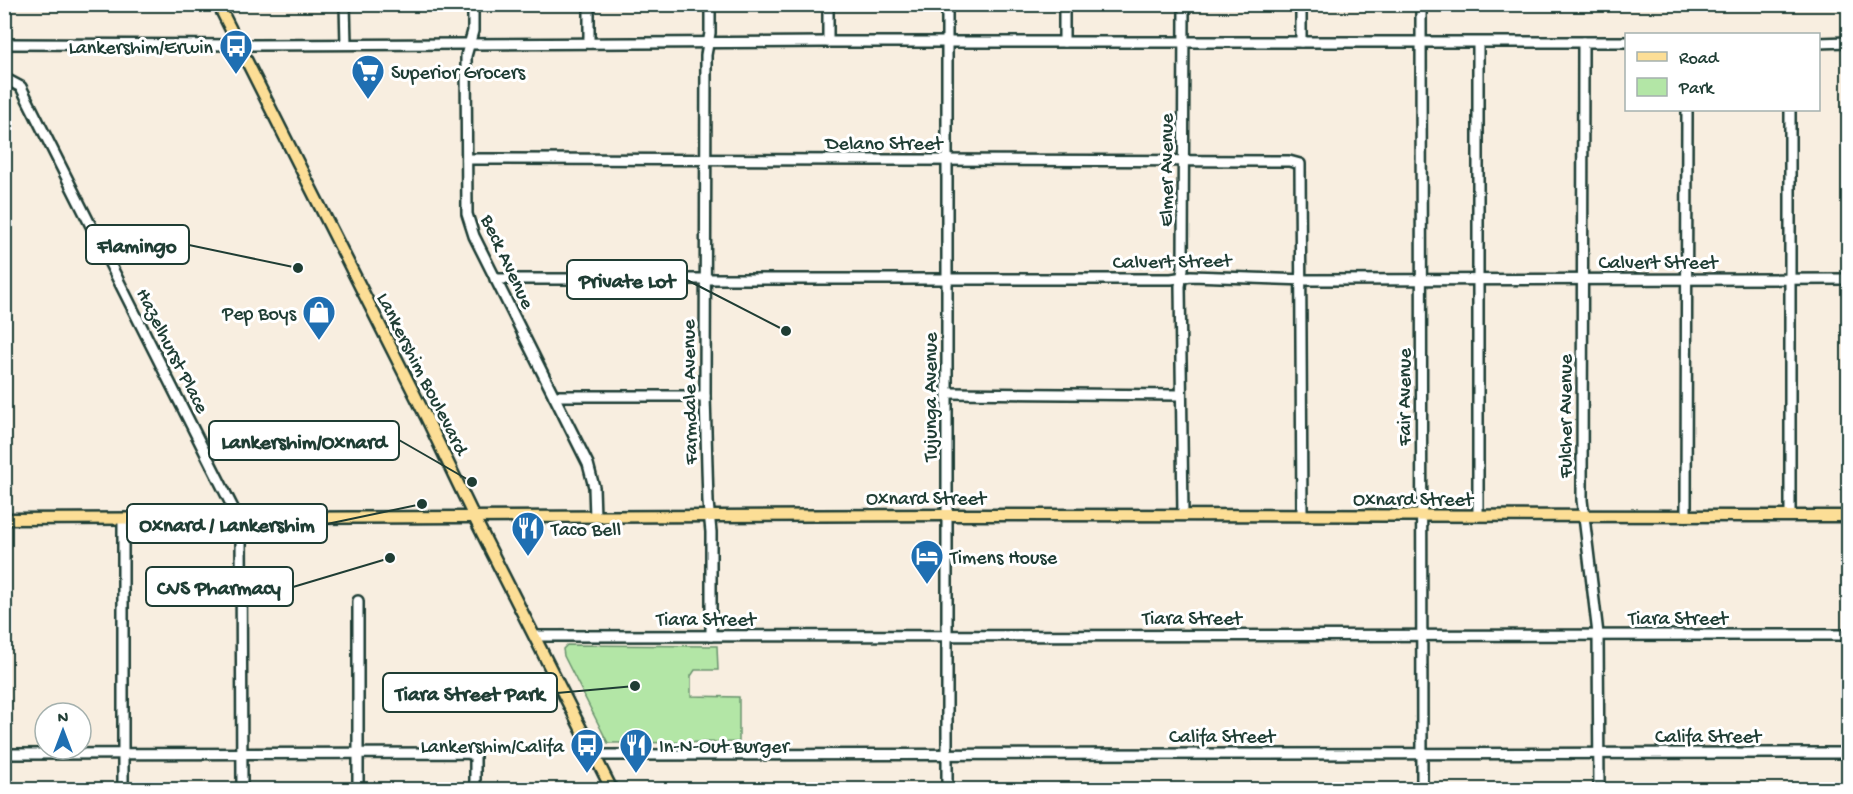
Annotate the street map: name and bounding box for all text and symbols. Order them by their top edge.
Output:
bus stop icon: Lankershim/Erwin [218,28,254,75]
legend [1625,33,1820,111]
place label: Lankershim/Erwin [68,38,213,61]
text: Road [1679,49,1720,70]
supermarket icon: Superior Grocers [350,53,386,100]
place label: Superior Grocers [391,63,526,86]
text: Park [1678,79,1715,100]
street label: Elmer Avenue [1157,113,1180,227]
street label: Delano Street [824,134,944,157]
street label: Beck Avenue [474,211,538,314]
callout: Flamingo [86,225,189,264]
text: Flamingo [96,236,177,261]
street label: Calvert Street [1112,251,1233,276]
street label: Calvert Street [1599,253,1719,276]
callout: Private Lot [567,260,687,299]
text: Private Lot [578,271,677,296]
street label: Hazelhurst Place [129,285,213,419]
street label: Lankershim Boulevard [370,290,473,462]
shop icon: Pep Boys [301,294,337,341]
place label: Pep Boys [221,304,297,327]
street label: Farmdale Avenue [679,319,704,466]
street label: Tujunga Avenue [921,332,944,463]
street label: Fair Avenue [1395,348,1418,447]
street label: Fulcher Avenue [1556,353,1579,479]
callout: Lankershim/Oxnard [209,421,399,460]
text: Lankershim/Oxnard [221,432,389,457]
street label: Oxnard Street [866,489,988,512]
street label: Oxnard Street [1353,490,1475,513]
callout: Oxnard / Lankershim [127,504,327,543]
restaurant icon: Taco Bell [510,510,546,557]
text: Oxnard / Lankershim [139,515,315,540]
place label: Taco Bell [550,520,621,543]
hotel icon: Timens House [909,538,945,585]
place label: Timens House [949,548,1058,571]
callout: CVS Pharmacy [146,567,293,606]
text: CVS Pharmacy [156,578,282,603]
street label: Tiara Street [1141,609,1244,632]
street label: Tiara Street [1627,609,1730,632]
street label: Tiara Street [655,610,758,633]
callout: Tiara Street Park [383,673,557,712]
text: Tiara Street Park [393,684,547,709]
north arrow [33,701,93,761]
text: N [58,710,69,729]
bus stop icon: Lankershim/Califa [569,727,605,774]
restaurant icon: In-N-Out Burger [618,727,654,774]
street label: Califa Street [1169,727,1277,750]
street label: Califa Street [1655,727,1763,750]
place label: Lankershim/Califa [420,737,565,760]
place label: In-N-Out Burger [659,737,791,760]

